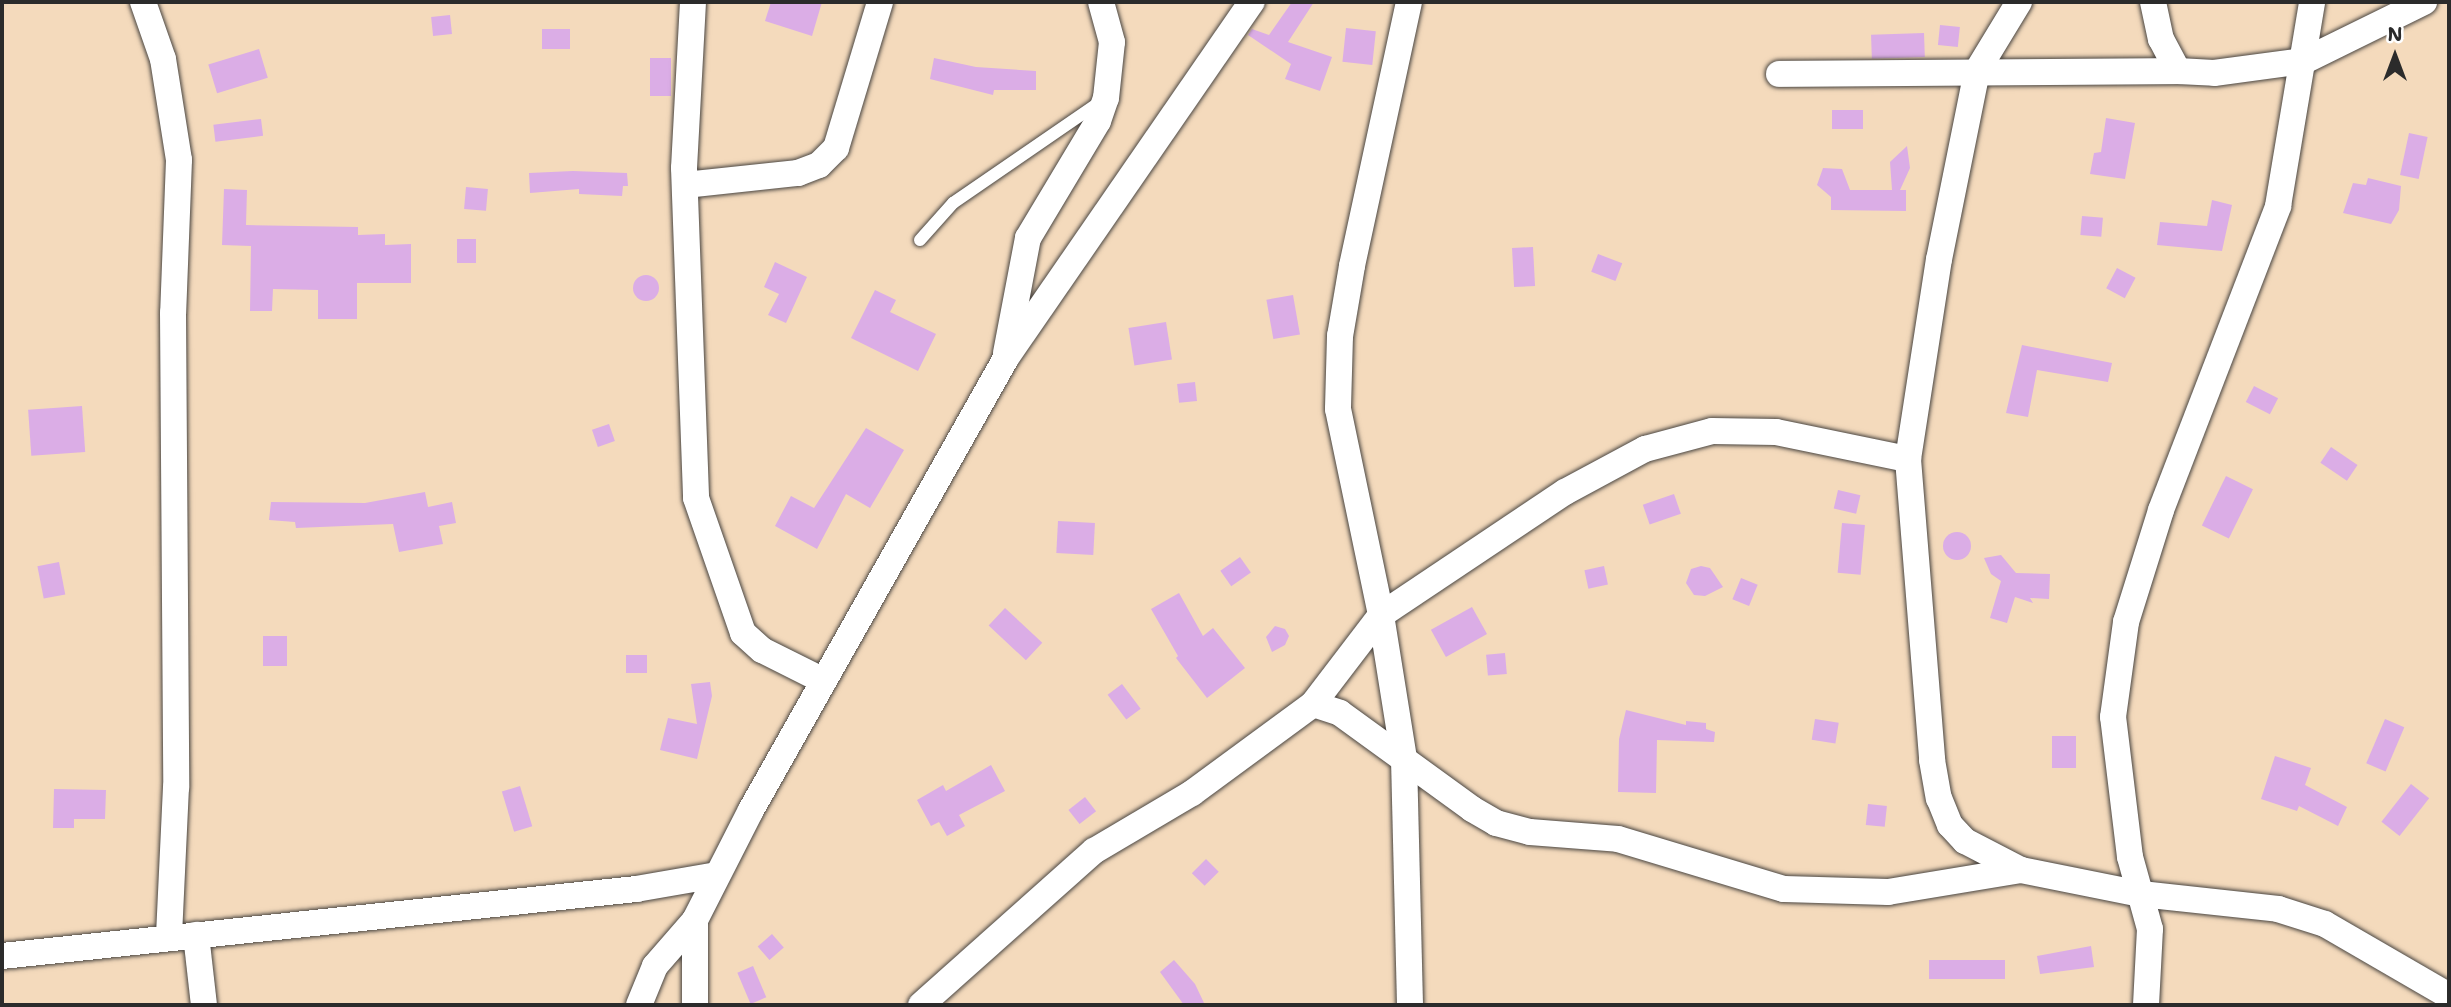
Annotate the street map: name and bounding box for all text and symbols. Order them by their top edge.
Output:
north arrow [2360,21,2430,91]
text: N [2387,22,2403,47]

